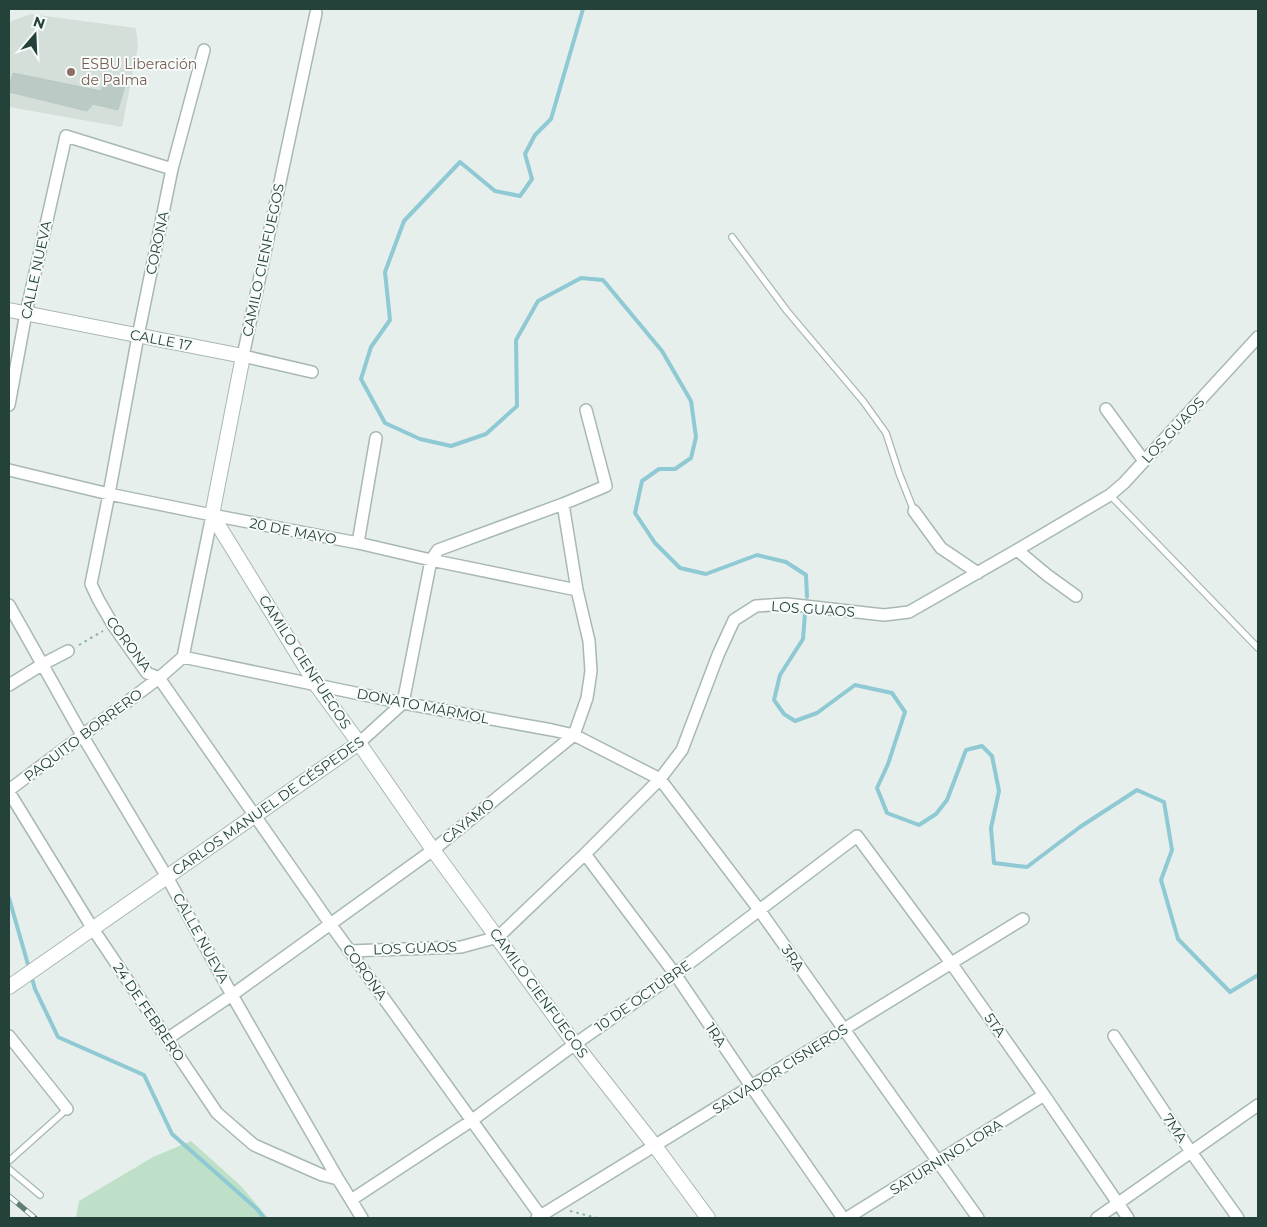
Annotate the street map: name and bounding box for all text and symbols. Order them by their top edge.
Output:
north arrow [10,10,60,60]
text: N [31,12,48,33]
place label: ESBU Liberación de Palma [81,55,197,89]
marker: ESBU Liberación de Palma [65,66,77,78]
street label: CAMILO CIENFUEGOS [238,182,288,338]
street label: CORONA [141,209,173,276]
street label: CALLE NUEVA [17,218,55,321]
street label: CALLE 17 [129,325,193,355]
street label: LOS GUAOS [1138,393,1208,467]
street label: 20 DE MAYO [248,514,338,548]
street label: CAMILO CIENFUEGOS [255,592,355,732]
street label: LOS GUAOS [770,597,856,621]
street label: CORONA [102,613,156,676]
street label: PAQUITO BORRERO [20,684,146,785]
street label: DONATO MÁRMOL [355,684,491,728]
street label: CARLOS MANUEL DE CÉSPEDES [168,733,368,879]
street label: CAYAMO [438,794,498,848]
street label: CALLE NUEVA [169,890,234,987]
street label: CAMILO CIENFUEGOS [486,925,592,1061]
street label: LOS GUAOS [373,938,457,958]
street label: CORONA [339,941,392,1004]
street label: 3RA [778,941,809,975]
street label: 10 DE OCTUBRE [592,956,694,1036]
street label: 24 DE FEBRERO [109,959,189,1065]
street label: 5TA [980,1009,1010,1041]
street label: 1RA [701,1020,731,1051]
street label: SALVADOR CISNEROS [709,1020,851,1118]
street label: 7MA [1159,1110,1192,1147]
street label: SATURNINO LORA [886,1115,1007,1199]

